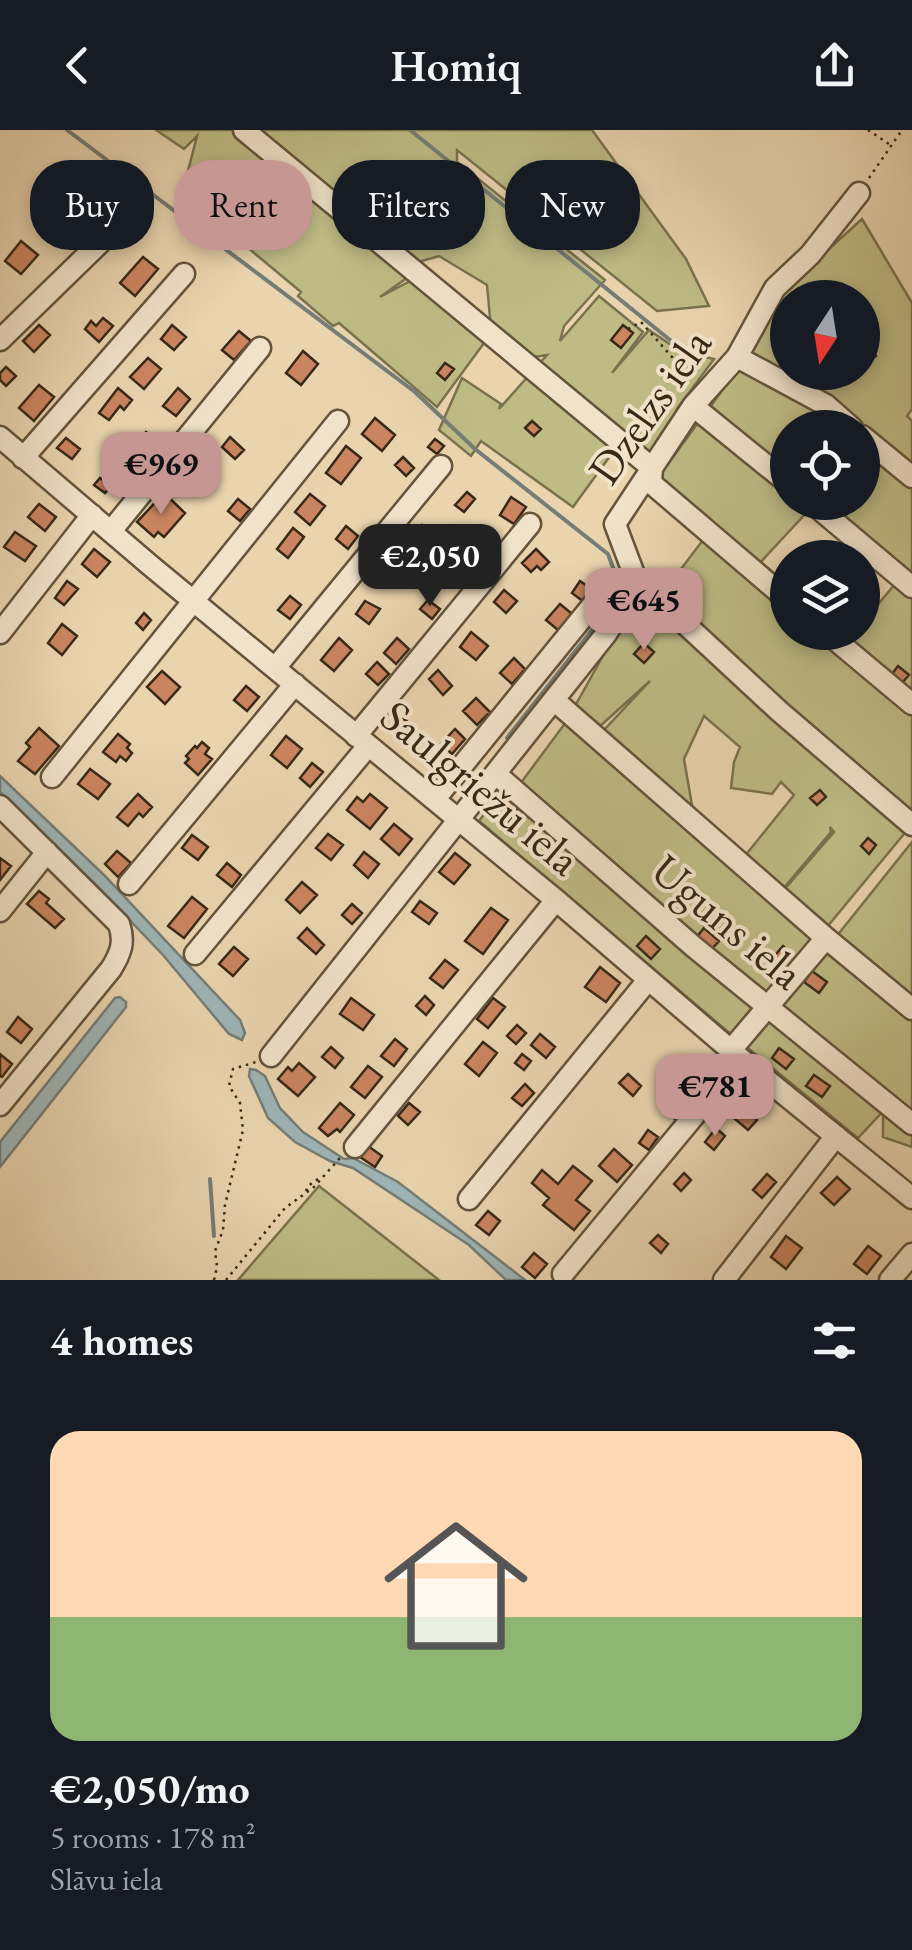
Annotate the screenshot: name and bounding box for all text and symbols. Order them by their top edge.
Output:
text: Homiq [391,36,522,94]
icon: back [50,38,105,93]
icon: share [807,38,862,93]
chip: Buy [30,160,154,250]
chip: Rent [174,160,312,250]
chip: Filters [332,160,485,250]
chip: New [505,160,640,250]
north arrow [770,280,880,390]
map controls [770,280,880,650]
street label: Dzelzs iela [574,317,724,495]
button: locate [770,410,880,520]
pin: €969 [102,432,220,517]
text: €969 [124,443,198,485]
pin: €2,050 [349,524,511,609]
text: €2,050 [380,535,480,577]
button: layers [770,540,880,650]
pin: €645 [585,568,703,653]
text: €645 [607,579,681,621]
street label: Saulgriežu iela [369,686,593,888]
street label: Uguns iela [640,841,816,1001]
pin: €781 [656,1054,774,1139]
text: €781 [678,1065,752,1107]
text: 4 homes [50,1313,193,1368]
icon: filters [807,1313,862,1368]
icon: home [366,1496,546,1676]
text: €2,050/mo [50,1761,250,1816]
text: 5 rooms · 178 m² [50,1816,256,1858]
text: Slāvu iela [50,1858,163,1900]

